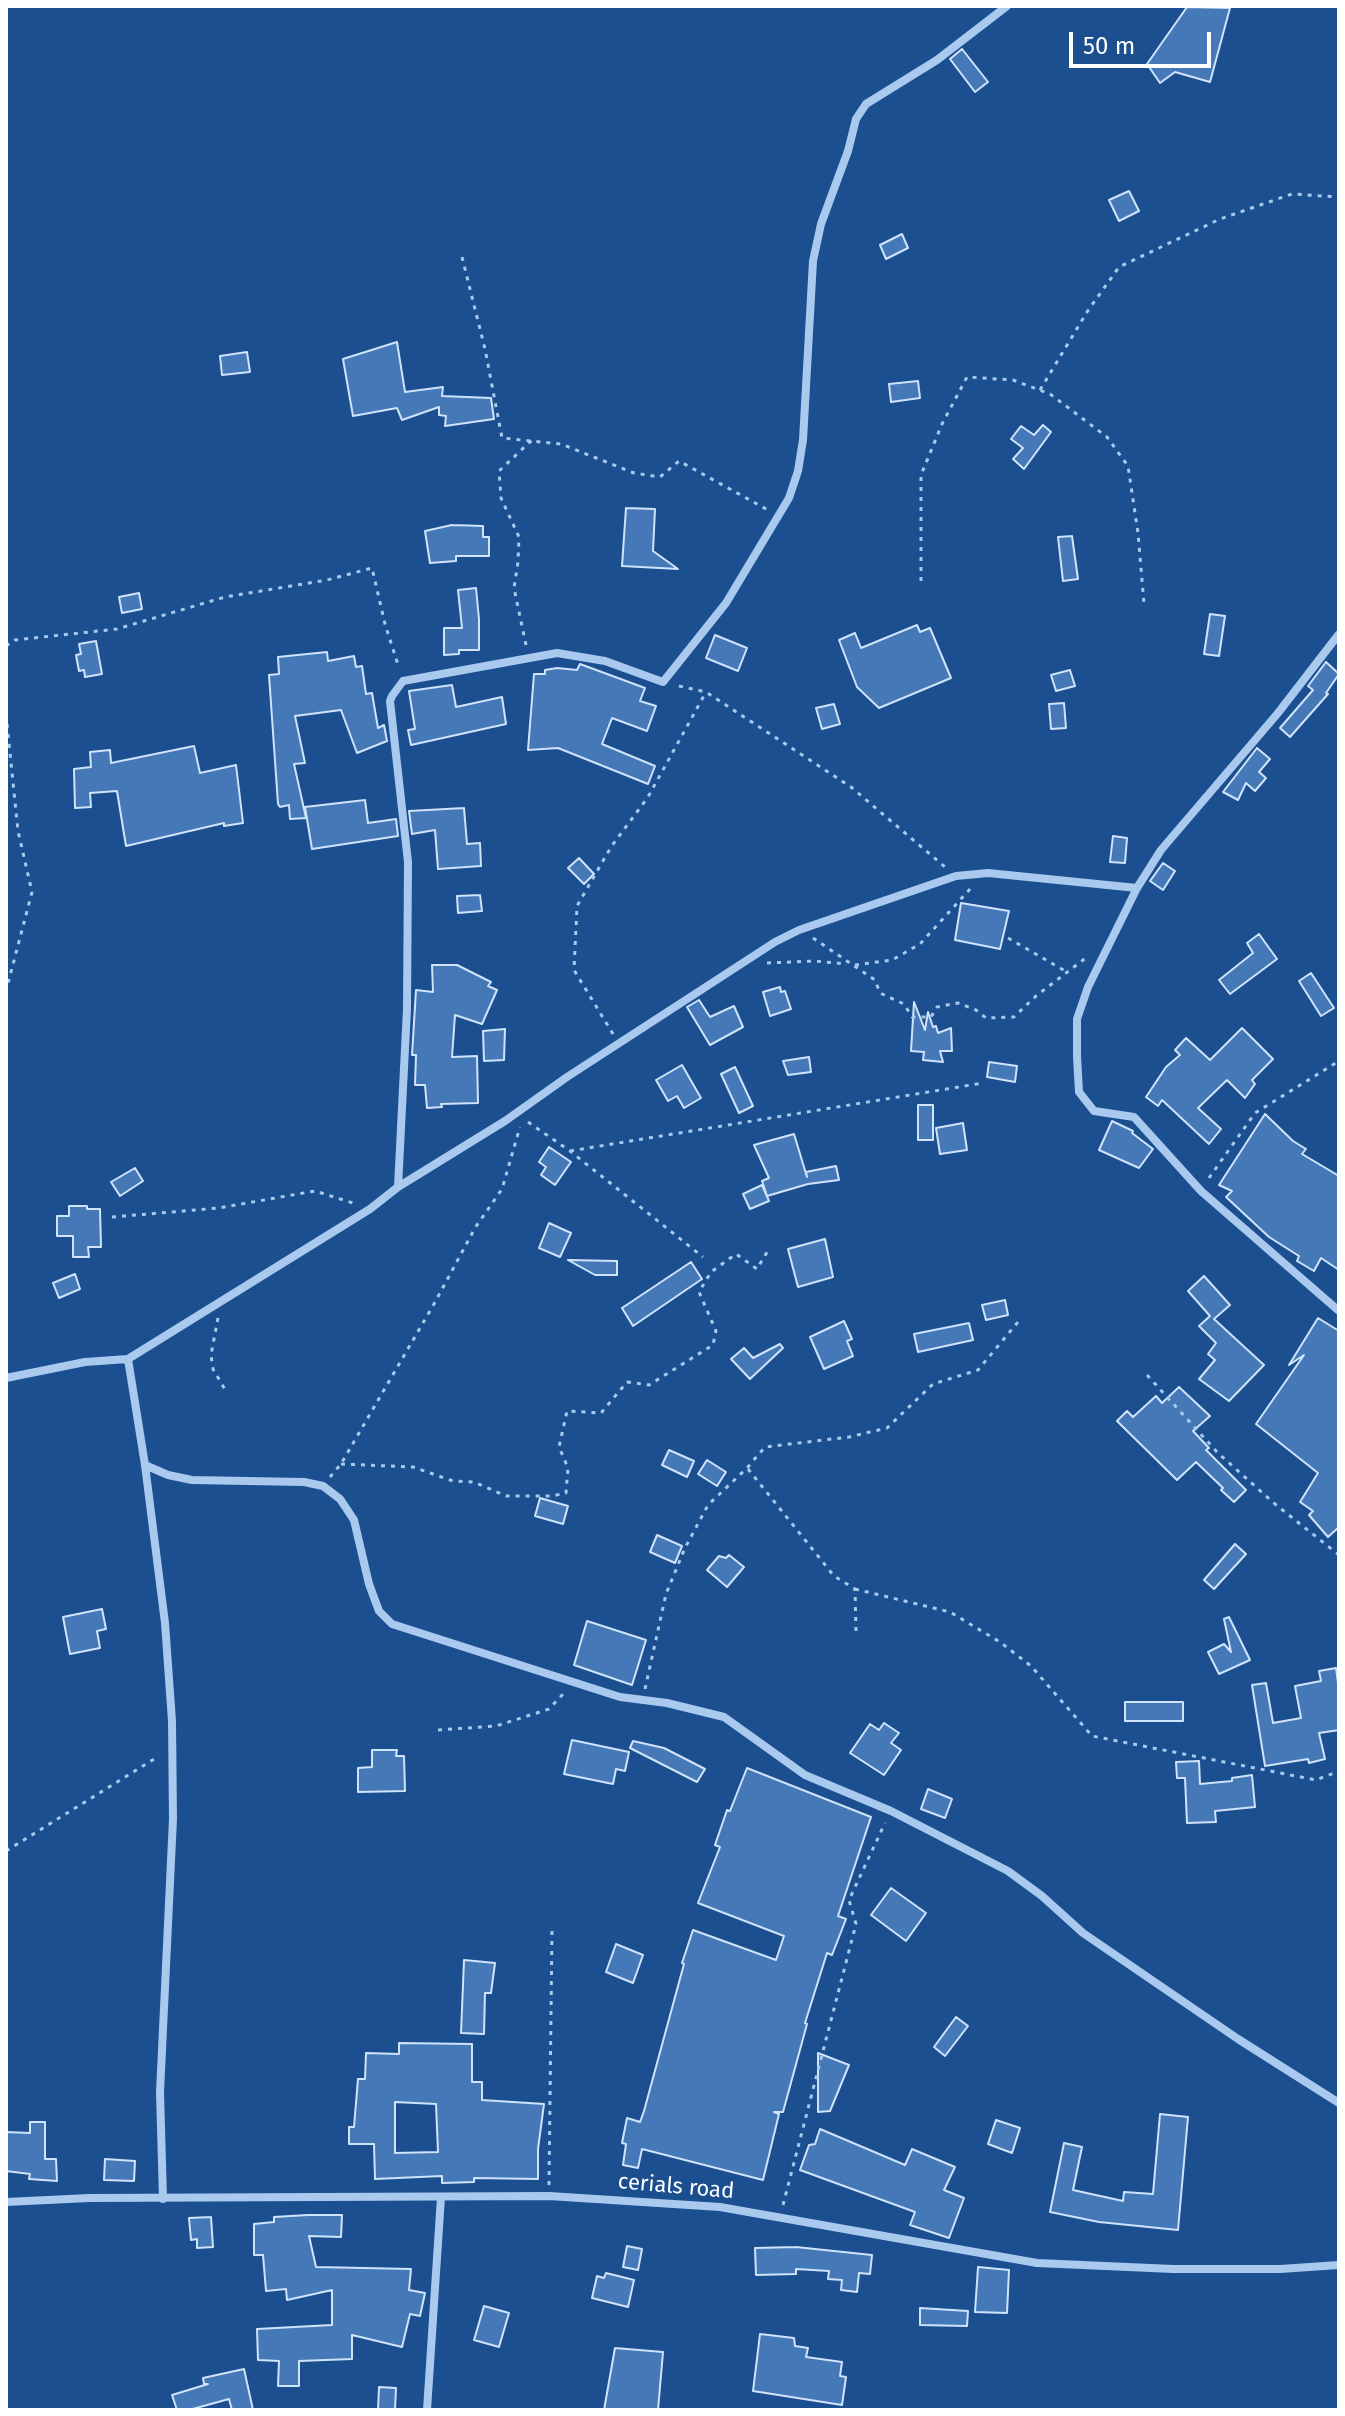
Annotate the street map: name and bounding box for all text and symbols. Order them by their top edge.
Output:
scale bar [1073,16,1215,66]
text: 50 m [1083,32,1135,60]
street label: cerials road [617,2169,735,2205]

